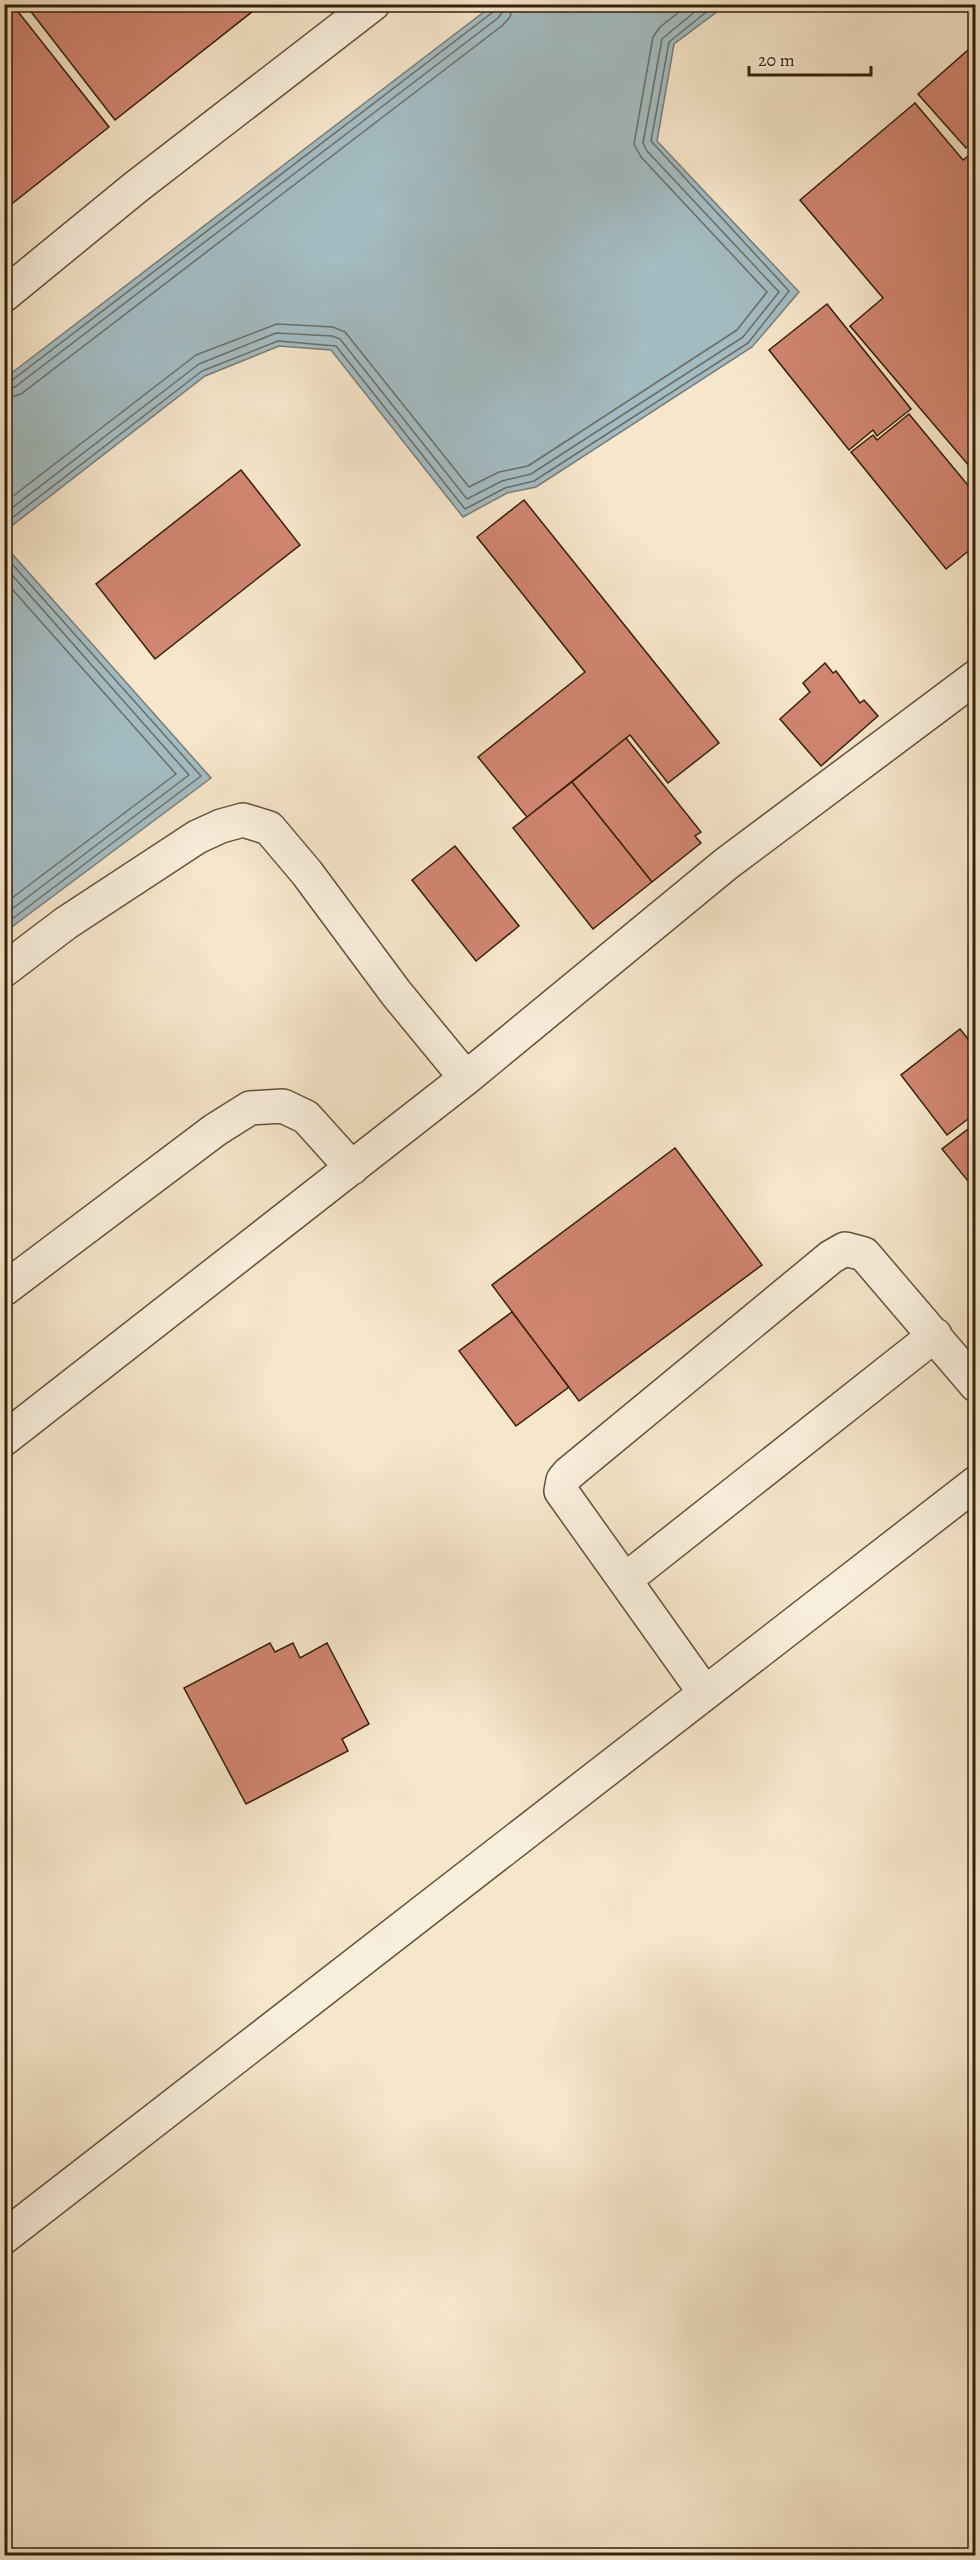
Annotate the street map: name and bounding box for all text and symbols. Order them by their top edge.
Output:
scale bar [749,39,870,77]
text: 20 m [758,48,795,72]

